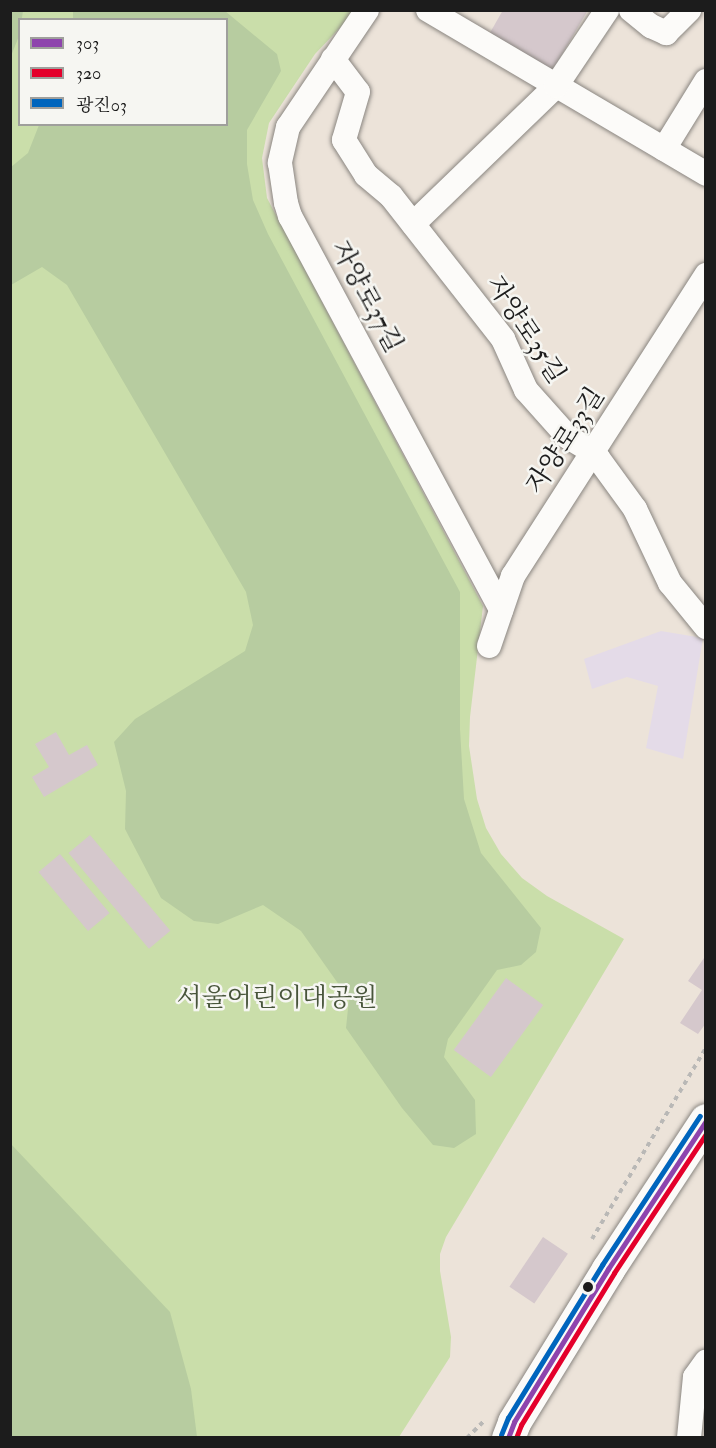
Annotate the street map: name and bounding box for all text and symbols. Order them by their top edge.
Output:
legend [18,18,228,126]
text: 303 [76,32,99,55]
text: 320 [76,62,101,85]
text: 광진03 [76,94,127,117]
street label: 자양로37길 [323,236,409,358]
street label: 자양로35길 [479,270,571,390]
street label: 자양로33길 [520,382,612,500]
park label: 서울어린이대공원 [177,983,377,1015]
unlabelled marker [582,1281,594,1293]

